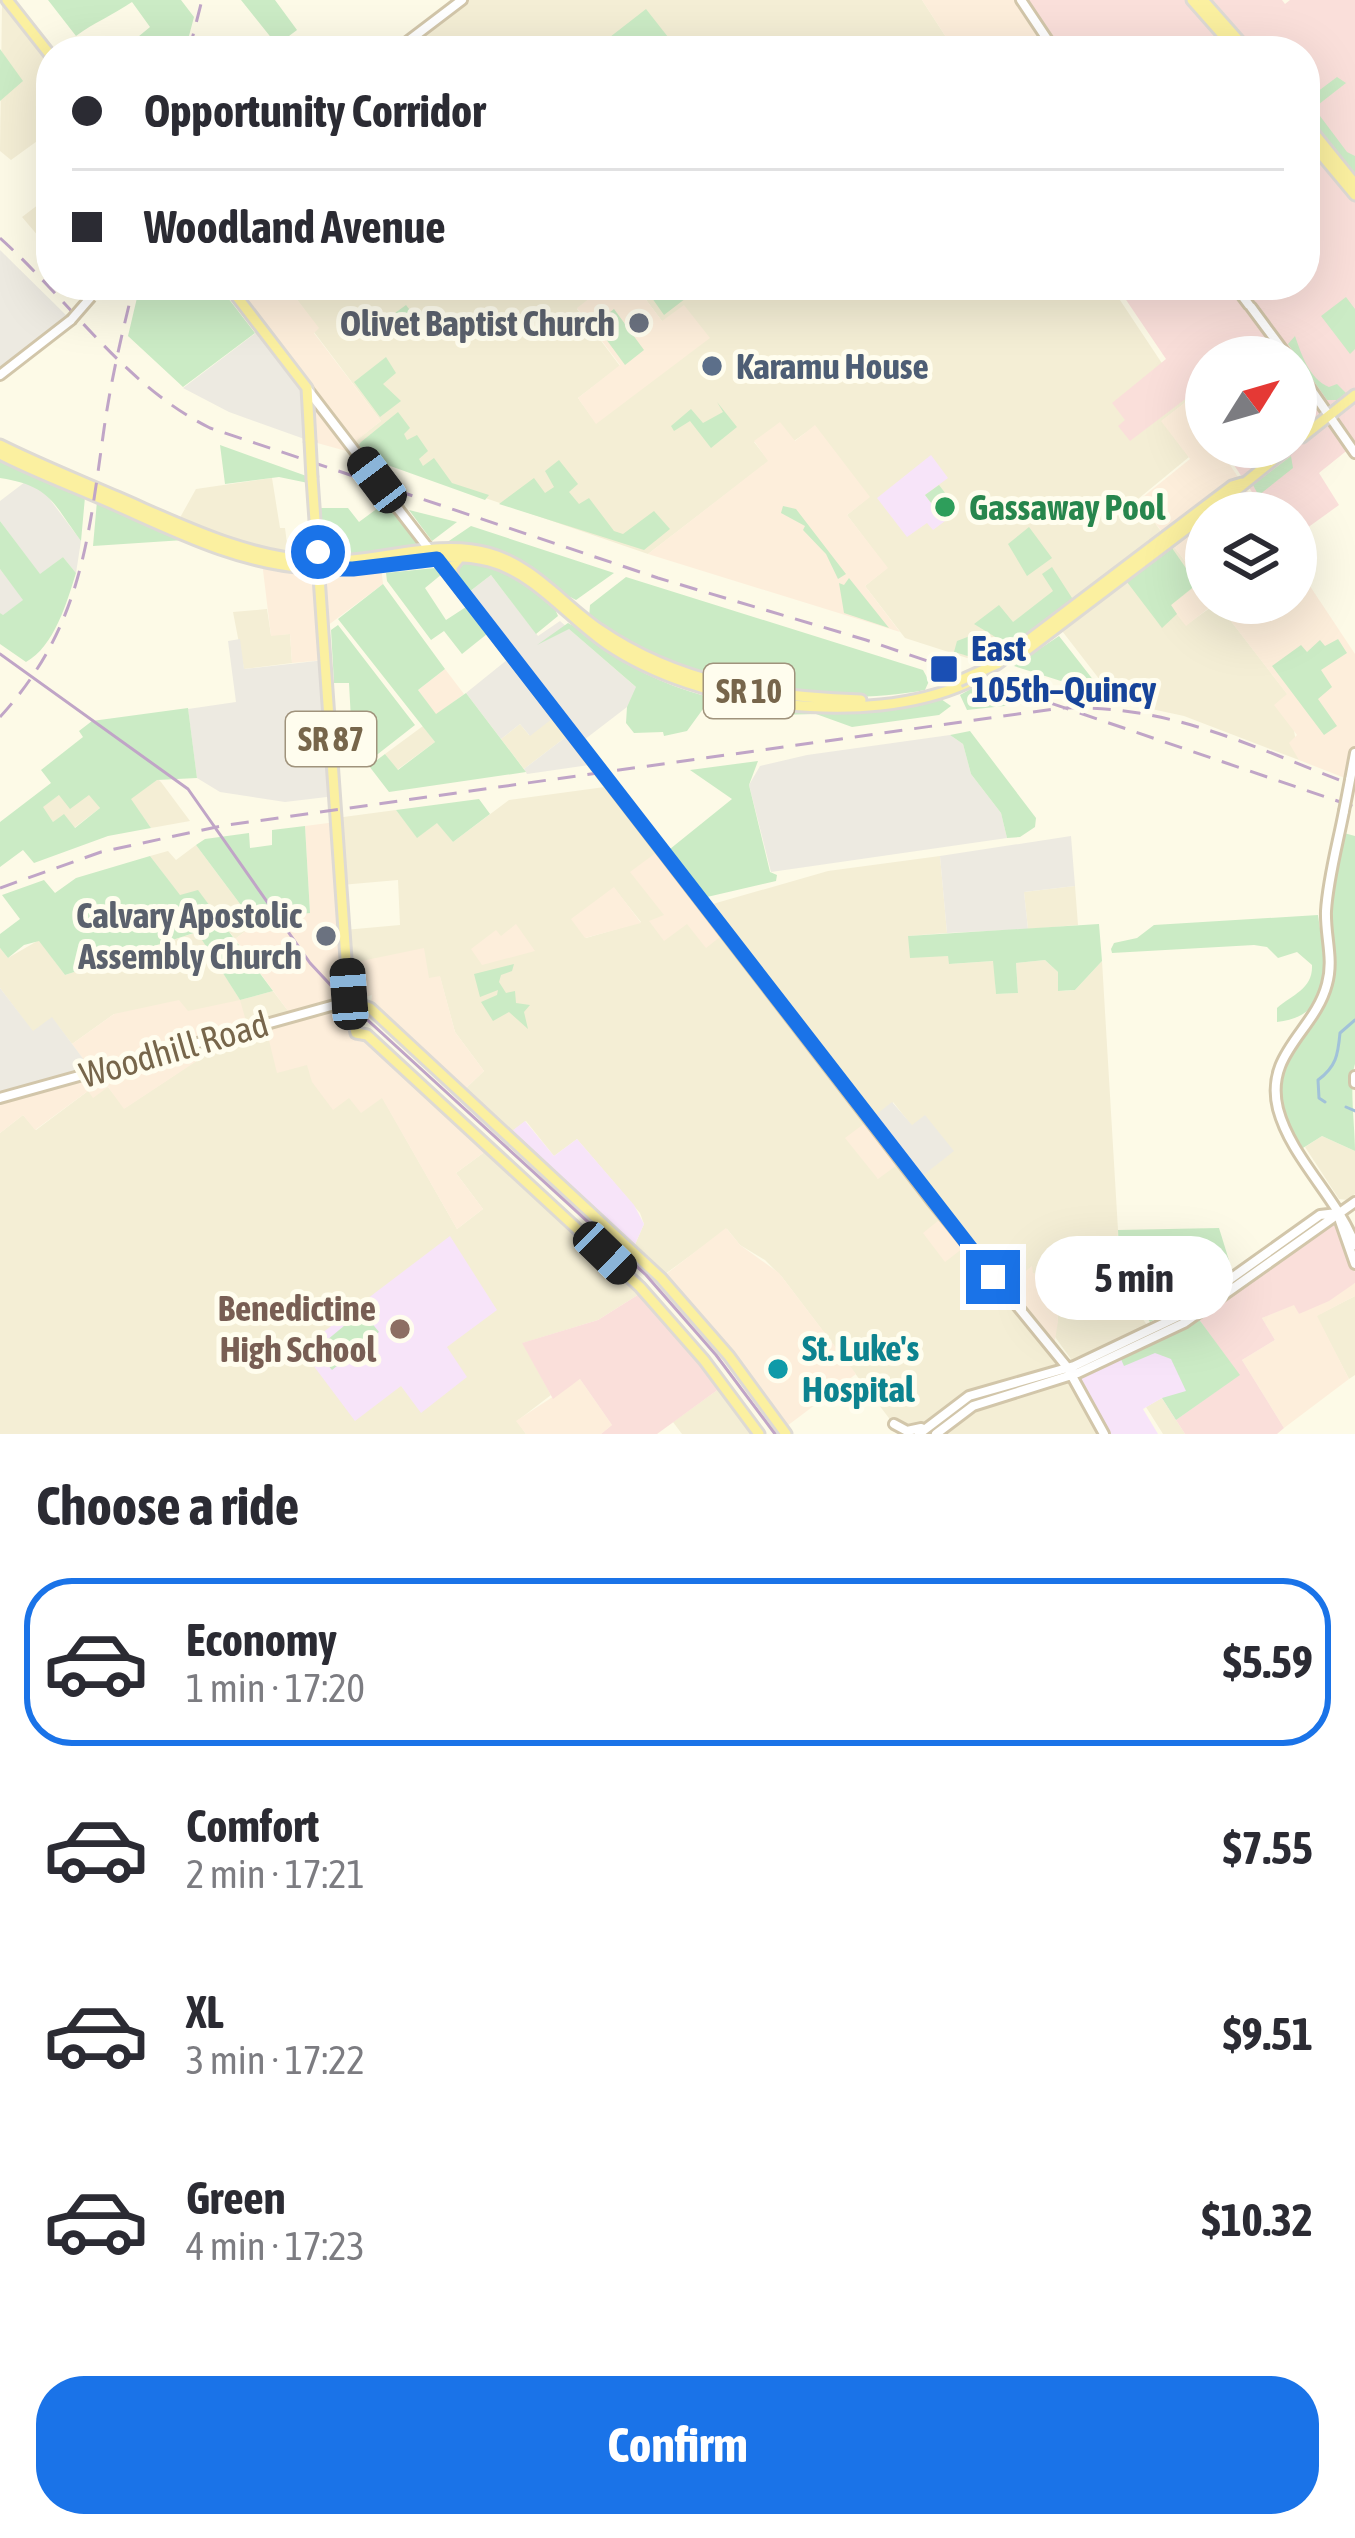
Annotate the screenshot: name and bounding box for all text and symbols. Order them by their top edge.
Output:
text: Opportunity Corridor [144,85,486,137]
text: Woodland Avenue [144,201,446,253]
place label: Olivet Baptist Church [340,302,615,344]
marker: Olivet Baptist Church [626,310,652,336]
north arrow [1185,336,1317,468]
map controls [1185,336,1317,624]
place label: Karamu House [736,345,929,387]
marker: Karamu House [699,353,725,379]
car [341,440,413,520]
place label: Gassaway Pool [969,486,1166,528]
button: layers [1185,492,1317,624]
marker: Gassaway Pool [932,494,958,520]
route start [291,525,345,579]
place label: East 105th–Quincy [971,627,1156,710]
marker: East 105th–Quincy [928,653,960,685]
road number: SR 10 [704,664,794,718]
road number: SR 87 [286,712,376,766]
place label: Calvary Apostolic Assembly Church [76,894,303,977]
marker: Calvary Apostolic Assembly Church [313,923,339,949]
car [329,957,369,1031]
street label: Woodhill Road [75,1002,273,1096]
car [567,1215,643,1291]
callout: 5 min [1035,1235,1233,1319]
route end [966,1250,1020,1304]
text: 5 min [1094,1256,1174,1300]
place label: Benedictine High School [218,1287,376,1370]
marker: Benedictine High School [387,1316,413,1342]
place label: St. Luke's Hospital [802,1327,919,1410]
marker: St. Luke's Hospital [765,1356,791,1382]
text: Choose a ride [36,1475,299,1536]
icon: car [42,1608,150,1716]
text: Economy [186,1614,337,1666]
text: $5.59 [1223,1636,1313,1688]
text: 1 min · 17:20 [186,1666,365,1710]
icon: car [42,1794,150,1902]
text: Comfort [186,1800,319,1852]
text: $7.55 [1223,1822,1313,1874]
text: 2 min · 17:21 [186,1852,365,1896]
icon: car [42,1980,150,2088]
text: XL [186,1986,224,2038]
text: $9.51 [1223,2008,1313,2060]
text: 3 min · 17:22 [186,2038,365,2082]
icon: car [42,2166,150,2274]
text: Green [186,2172,286,2224]
text: $10.32 [1201,2194,1313,2246]
text: 4 min · 17:23 [186,2224,365,2268]
button: Confirm [36,2376,1319,2514]

